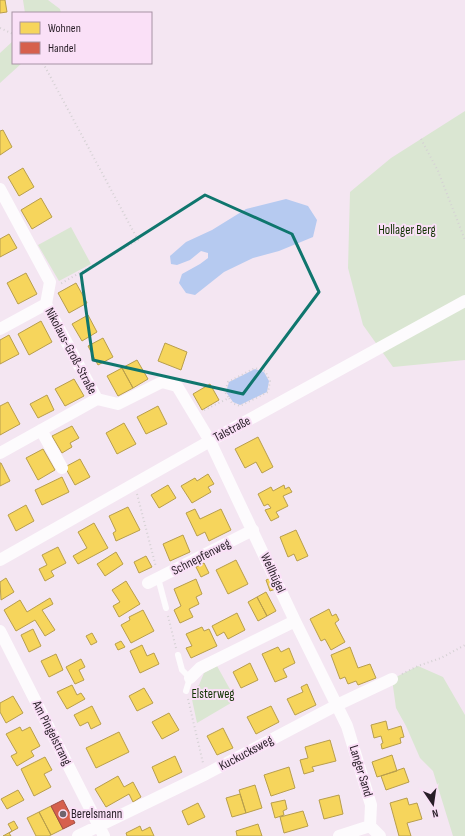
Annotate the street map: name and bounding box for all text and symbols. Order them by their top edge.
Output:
legend [12,12,152,64]
text: Wohnen [48,21,81,36]
text: Handel [48,41,76,56]
park label: Hollager Berg [378,222,436,238]
street label: Nikolaus-Groß-Straße [41,305,101,397]
street label: Talstraße [211,413,253,445]
street label: Schnepfenweg [169,535,233,579]
street label: Wellhügel [257,551,289,595]
park label: Elsterweg [191,686,235,702]
street label: Am Pingelstrang [28,697,75,768]
street label: Kuckucksweg [216,732,276,774]
street label: Langer Sand [346,743,376,799]
north arrow [413,784,453,824]
place label: Berelsmann [71,806,122,822]
text: N [431,806,439,820]
marker: Berelsmann [58,809,68,819]

